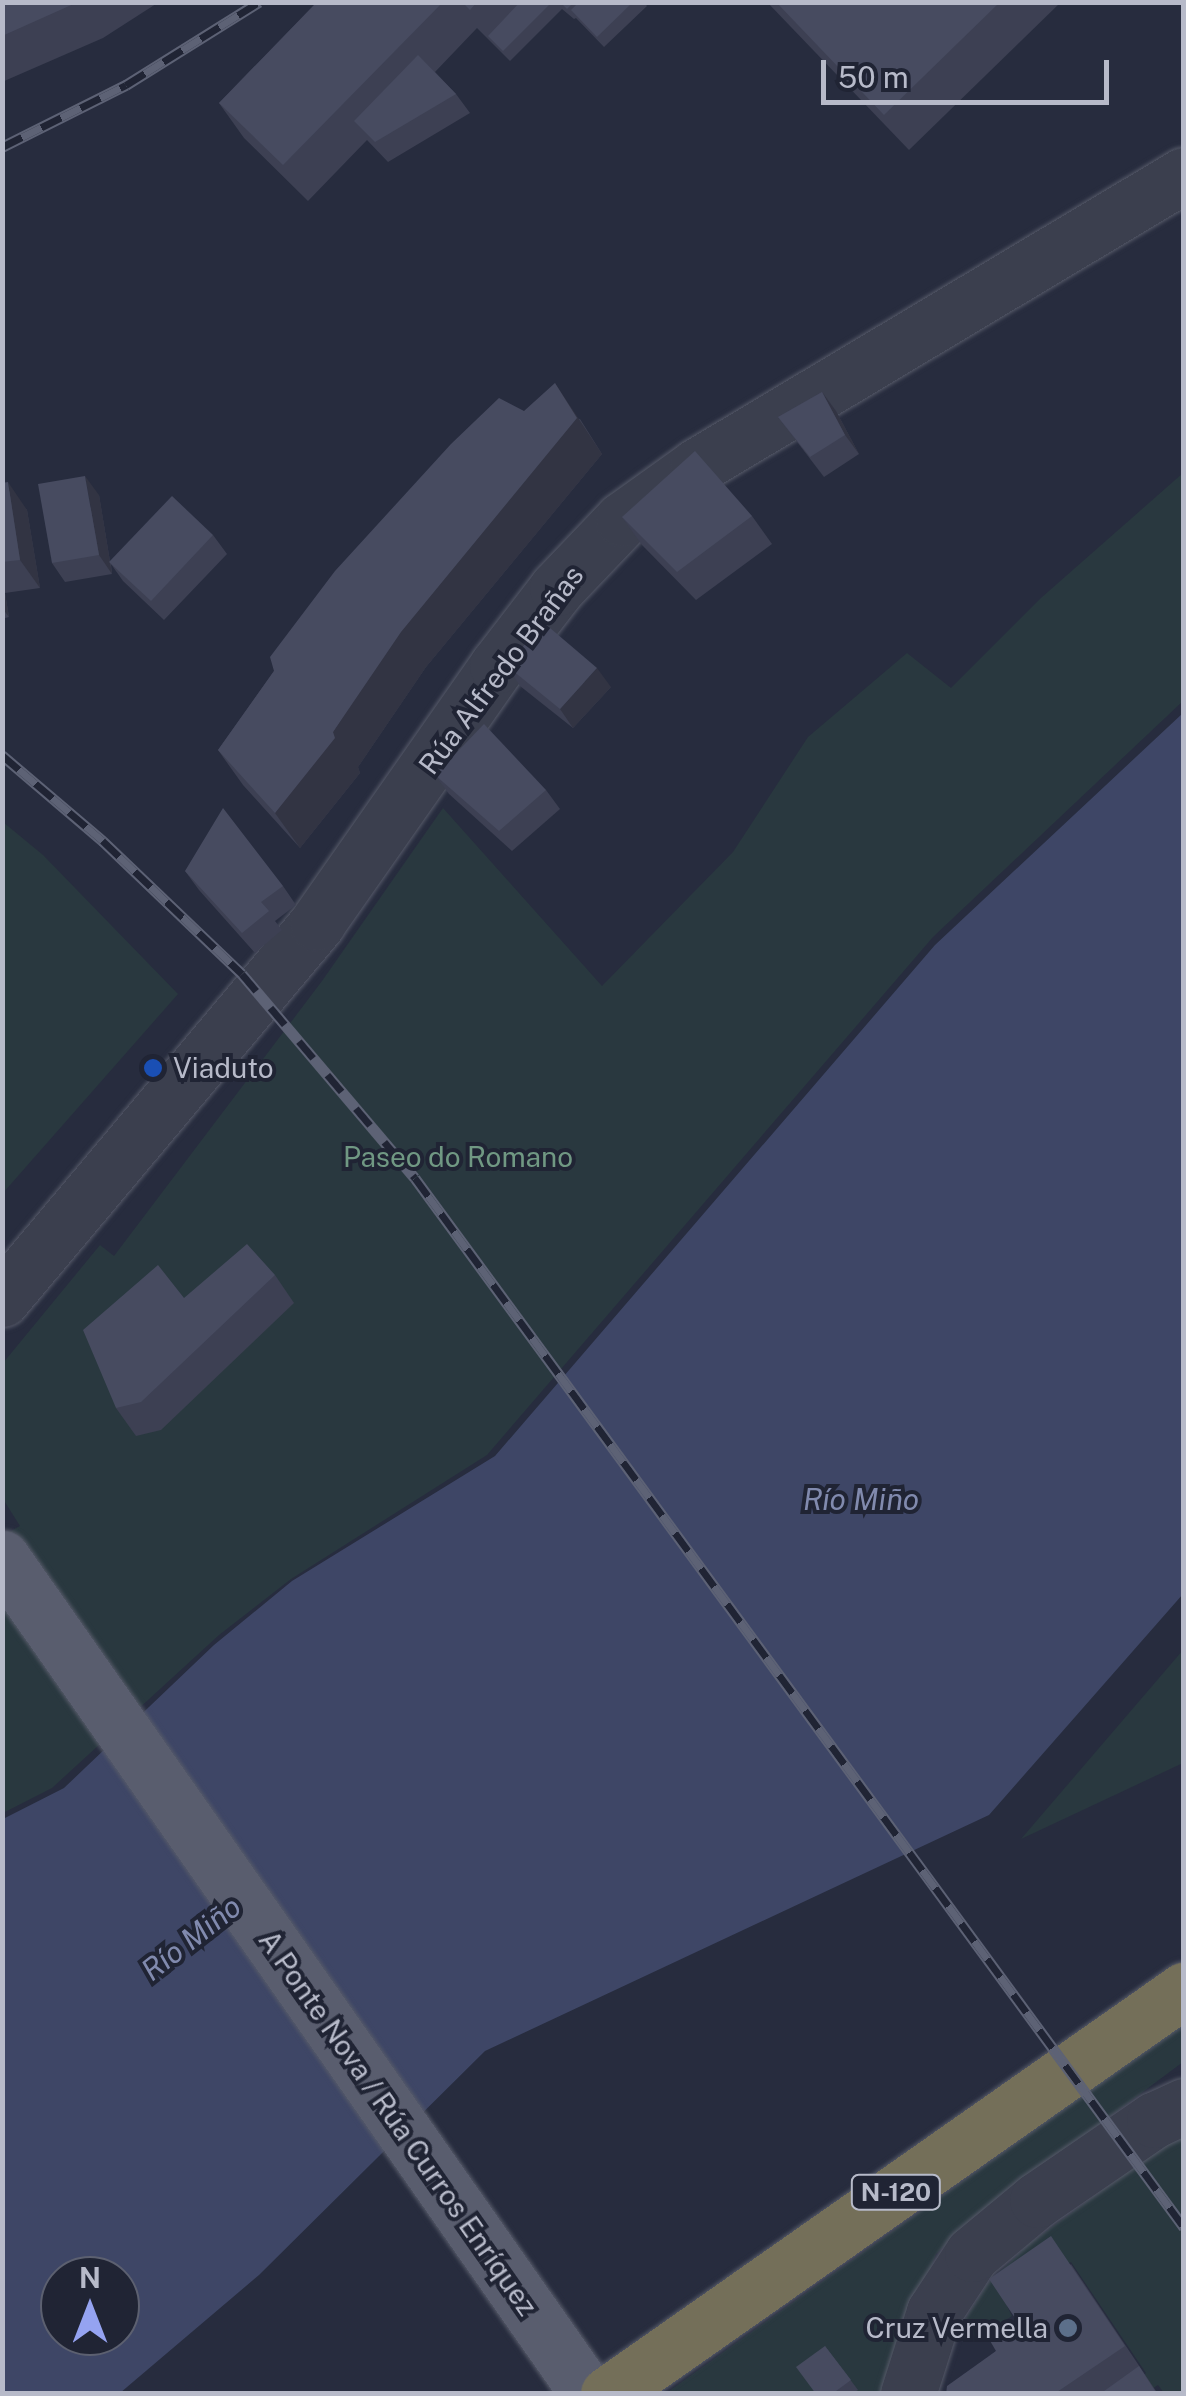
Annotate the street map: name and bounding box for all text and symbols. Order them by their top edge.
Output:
scale bar [826,40,1114,102]
text: 50 m [838,59,909,95]
street label: Rúa Alfredo Brañas [412,559,590,781]
place label: Viaduto [173,1051,274,1085]
marker: Viaduto [142,1057,164,1079]
park label: Paseo do Romano [343,1140,573,1174]
water label: Río Miño [803,1481,919,1517]
water label: Río Miño [134,1888,248,1988]
street label: A Ponte Nova / Rúa Curros Enríquez [252,1924,544,2322]
road number: N-120 [848,2172,944,2212]
north arrow [40,2256,140,2356]
text: N [79,2261,101,2294]
place label: Cruz Vermella [865,2311,1048,2345]
marker: Cruz Vermella [1057,2317,1079,2339]

